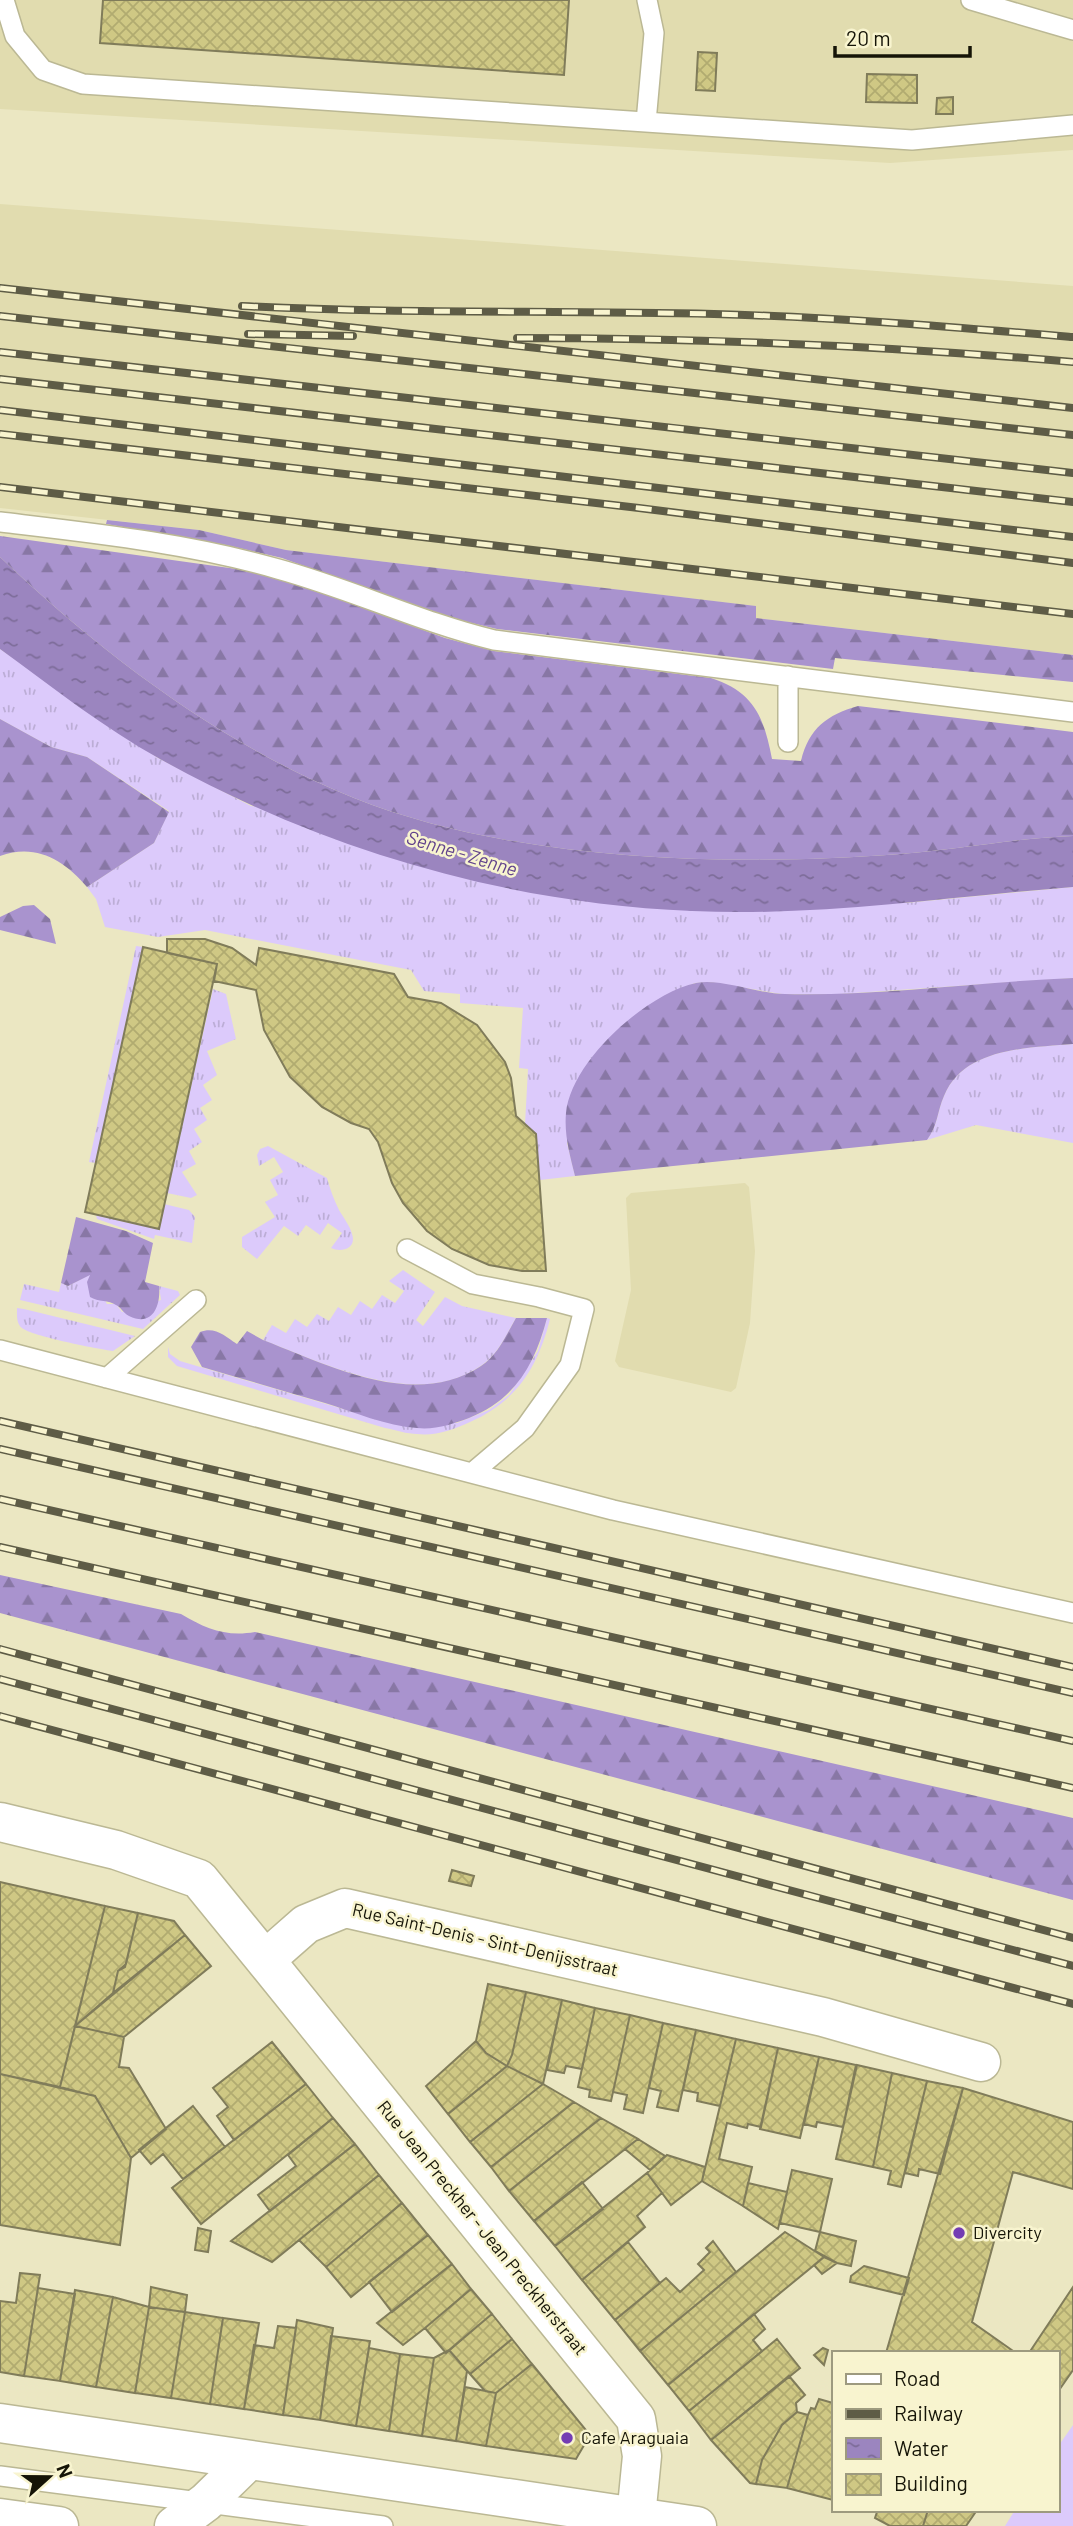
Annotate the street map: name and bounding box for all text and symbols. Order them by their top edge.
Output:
scale bar [835,14,970,58]
text: 20 m [846,25,891,50]
water label: Senne - Zenne [404,825,520,880]
street label: Rue Saint-Denis - Sint-Denijsstraat [350,1898,620,1980]
street label: Rue Jean Preckher - Jean Preckherstraat [373,2096,592,2359]
place label: Divercity [973,2221,1042,2243]
marker: Divercity [951,2225,967,2241]
legend [832,2351,1059,2512]
text: Road [894,2365,940,2390]
text: Railway [894,2400,963,2425]
place label: Cafe Araguaia [581,2426,689,2448]
marker: Cafe Araguaia [559,2430,575,2446]
text: Water [894,2435,949,2460]
north arrow [14,2442,84,2512]
text: N [52,2461,78,2481]
text: Building [894,2470,968,2495]

